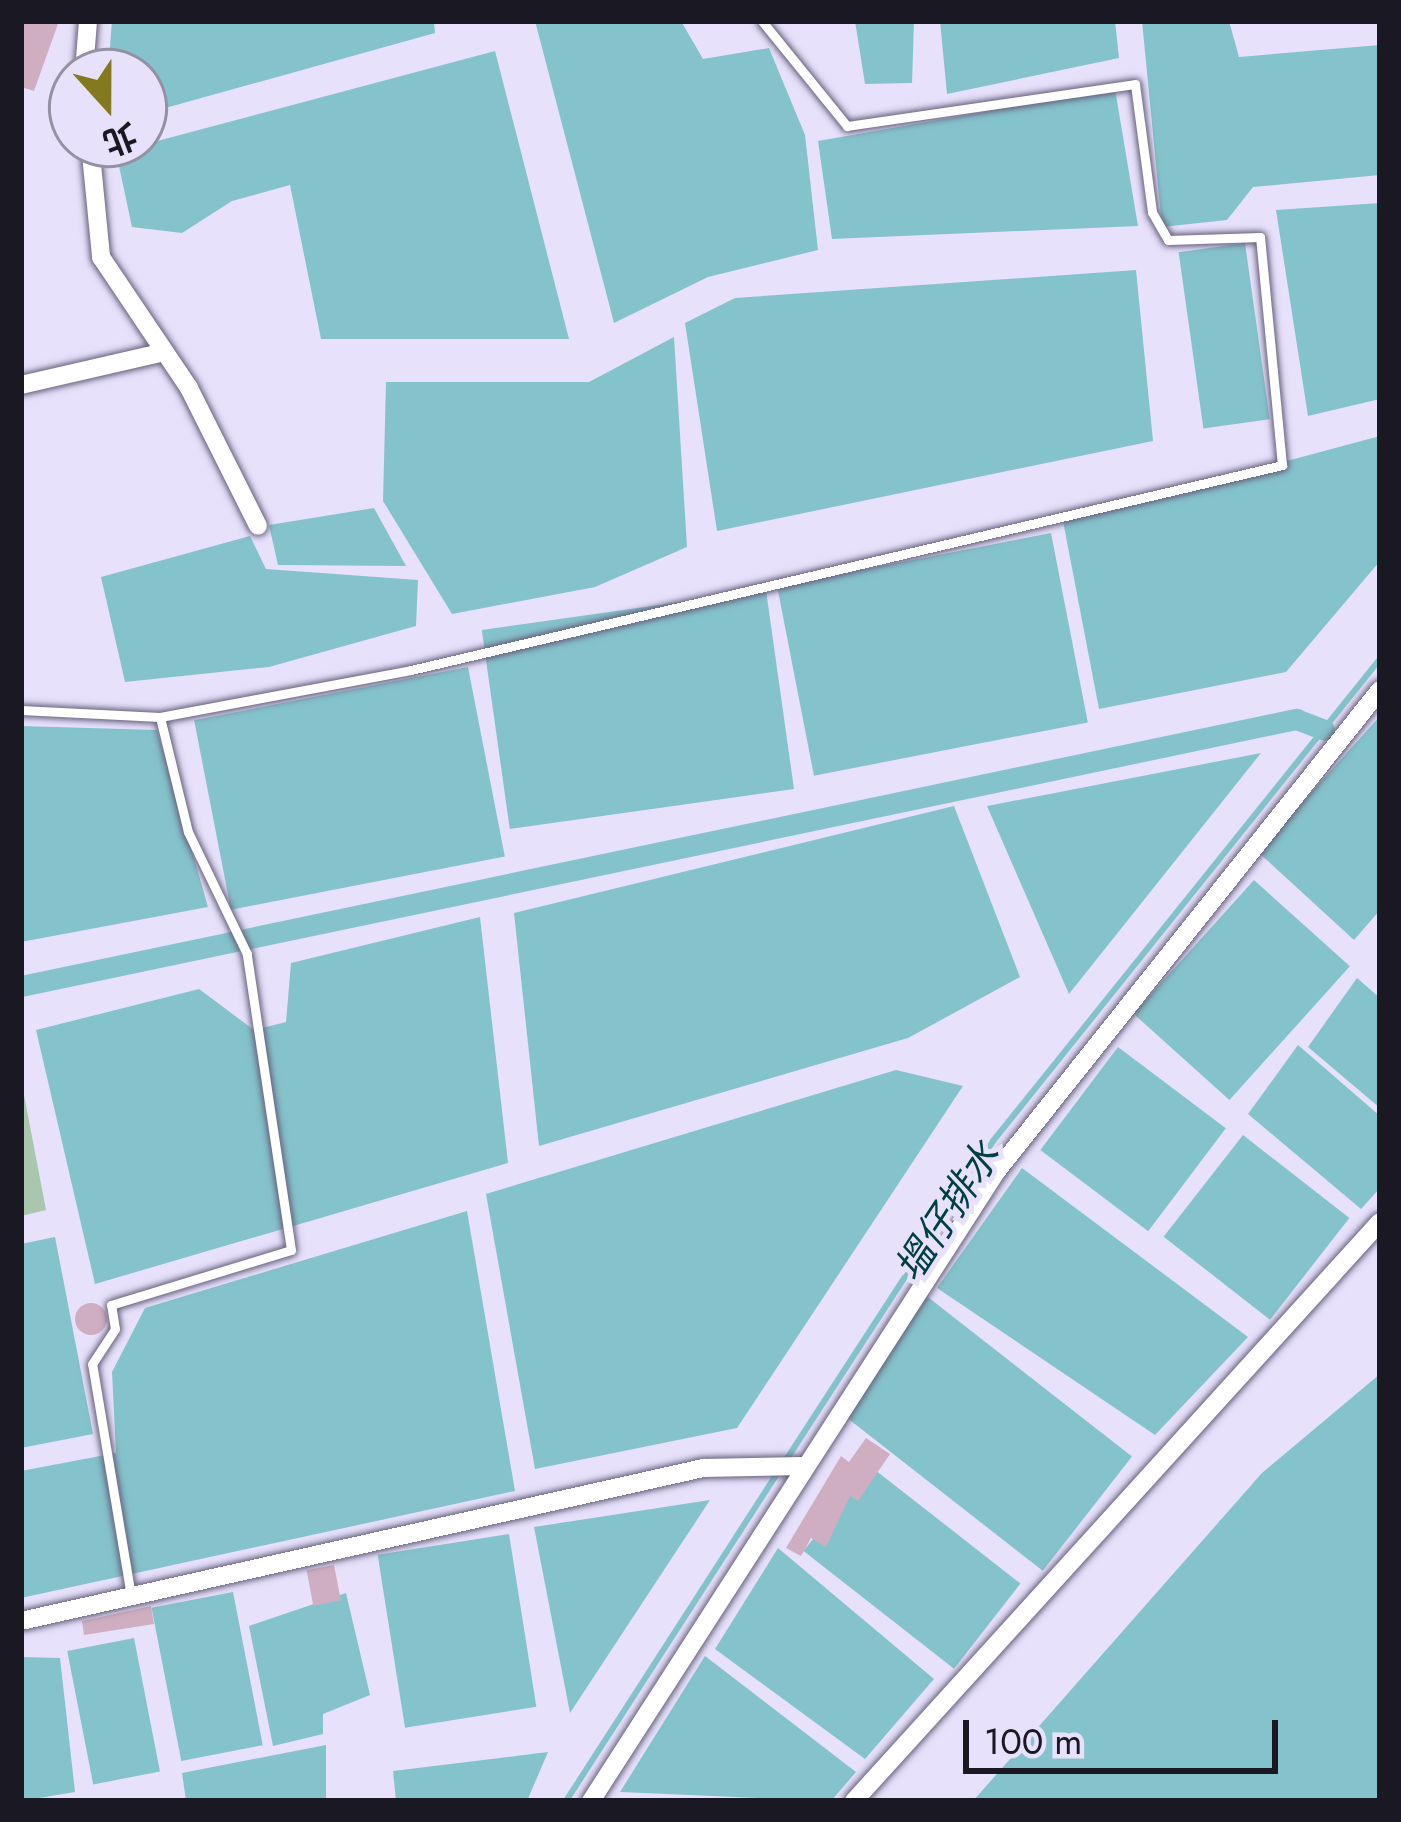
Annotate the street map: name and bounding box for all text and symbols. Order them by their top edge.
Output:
north arrow [48,48,168,168]
text: 北 [96,111,144,167]
water label: 塭仔排水 [886,1134,1010,1290]
scale bar [969,1696,1284,1770]
text: 100 m [984,1715,1082,1767]

